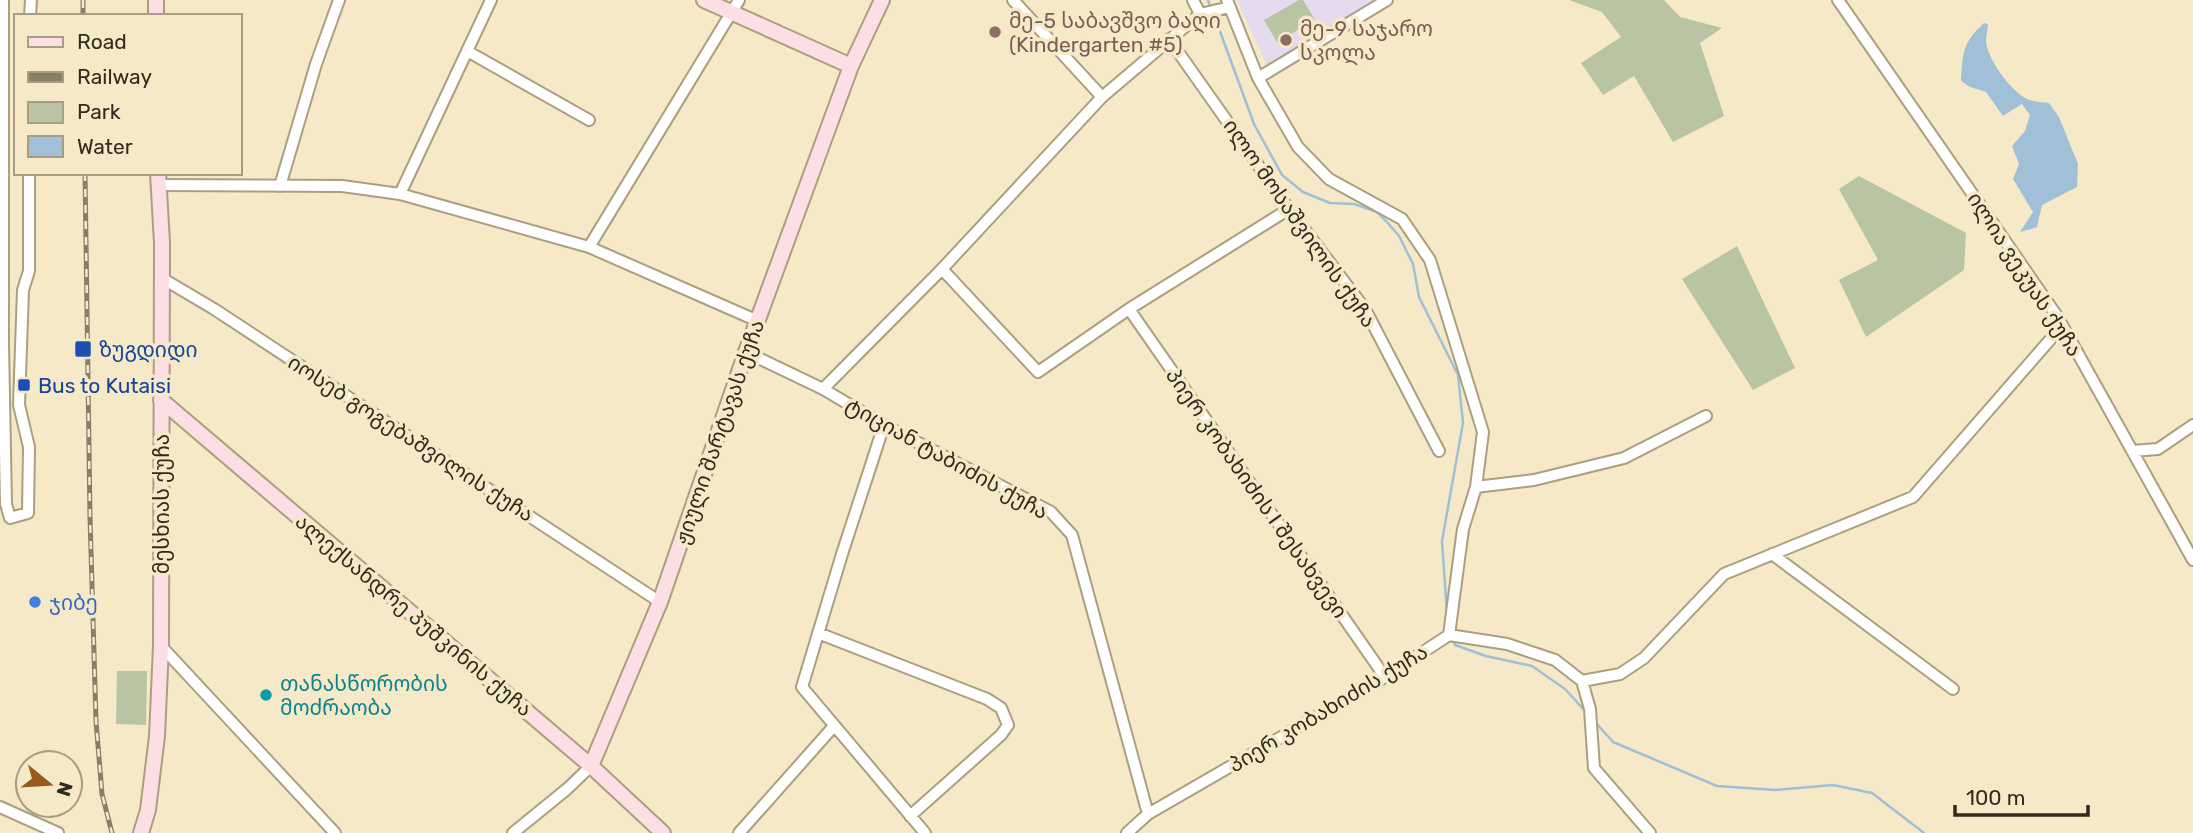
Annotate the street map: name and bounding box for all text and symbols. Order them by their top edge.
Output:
place label: მე-5 საბავშვო ბაღი (Kindergarten #5) [1009,8,1221,57]
legend [14,14,242,175]
place label: მე-9 საჯარო სკოლა [1300,16,1433,66]
marker: მე-5 საბავშვო ბაღი (Kindergarten #5) [987,24,1003,40]
text: Road [77,29,127,54]
marker: მე-9 საჯარო სკოლა [1278,32,1294,48]
text: Railway [77,64,152,89]
text: Park [77,99,121,124]
street label: ილო მოსაშვილის ქუჩა [1218,114,1382,333]
text: Water [77,134,133,159]
street label: ილია ვეკუას ქუჩა [1962,187,2087,361]
street label: ჟიული შარტავას ქუჩა [669,316,770,548]
place label: ზუგდიდი [99,337,197,363]
marker: ზუგდიდი [73,339,93,359]
street label: იოსებ გოგებაშვილის ქუჩა [283,349,538,528]
street label: პიერ კობახიძის I შესახვევი [1161,363,1353,623]
place label: Bus to Kutaisi [38,373,171,398]
marker: Bus to Kutaisi [16,377,32,393]
street label: ტიციან ტაბიძის ქუჩა [841,392,1053,524]
street label: მესხიას ქუჩა [149,434,174,574]
street label: ალექსანდრე პუშკინის ქუჩა [290,509,538,722]
place label: ჯიბე [49,590,98,615]
marker: ჯიბე [27,594,43,610]
street label: პიერ კობახიძის ქუჩა [1224,639,1432,777]
place label: თანასწორობის მოძრაობა [280,671,448,720]
marker: თანასწორობის მოძრაობა [258,687,274,703]
north arrow [14,749,84,819]
scale bar [1955,774,2088,818]
text: N [52,779,78,799]
text: 100 m [1966,785,2025,810]

